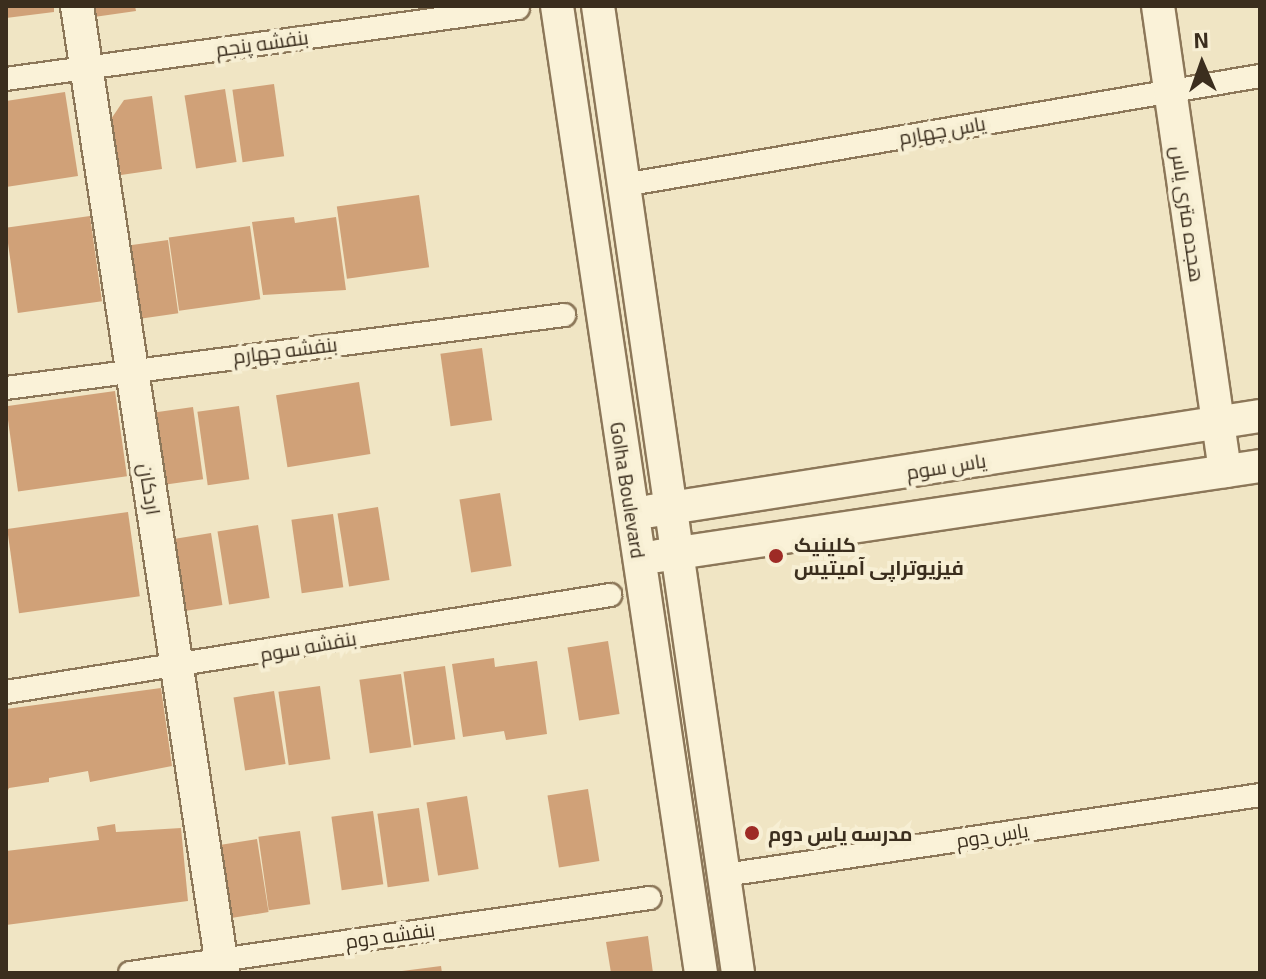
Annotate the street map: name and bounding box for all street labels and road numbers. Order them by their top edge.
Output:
street label: بنفشه پنجم [214,25,310,61]
street label: یاس چهارم [897,111,987,149]
street label: هجده متری یاس [1167,144,1209,284]
street label: بنفشه چهارم [231,332,339,368]
street label: Golha Boulevard [605,420,651,560]
street label: یاس سوم [904,448,988,484]
street label: اردکان [134,461,166,517]
street label: بنفشه سوم [258,626,358,666]
street label: یاس دوم [954,817,1030,853]
street label: بنفشه دوم [344,917,436,953]

